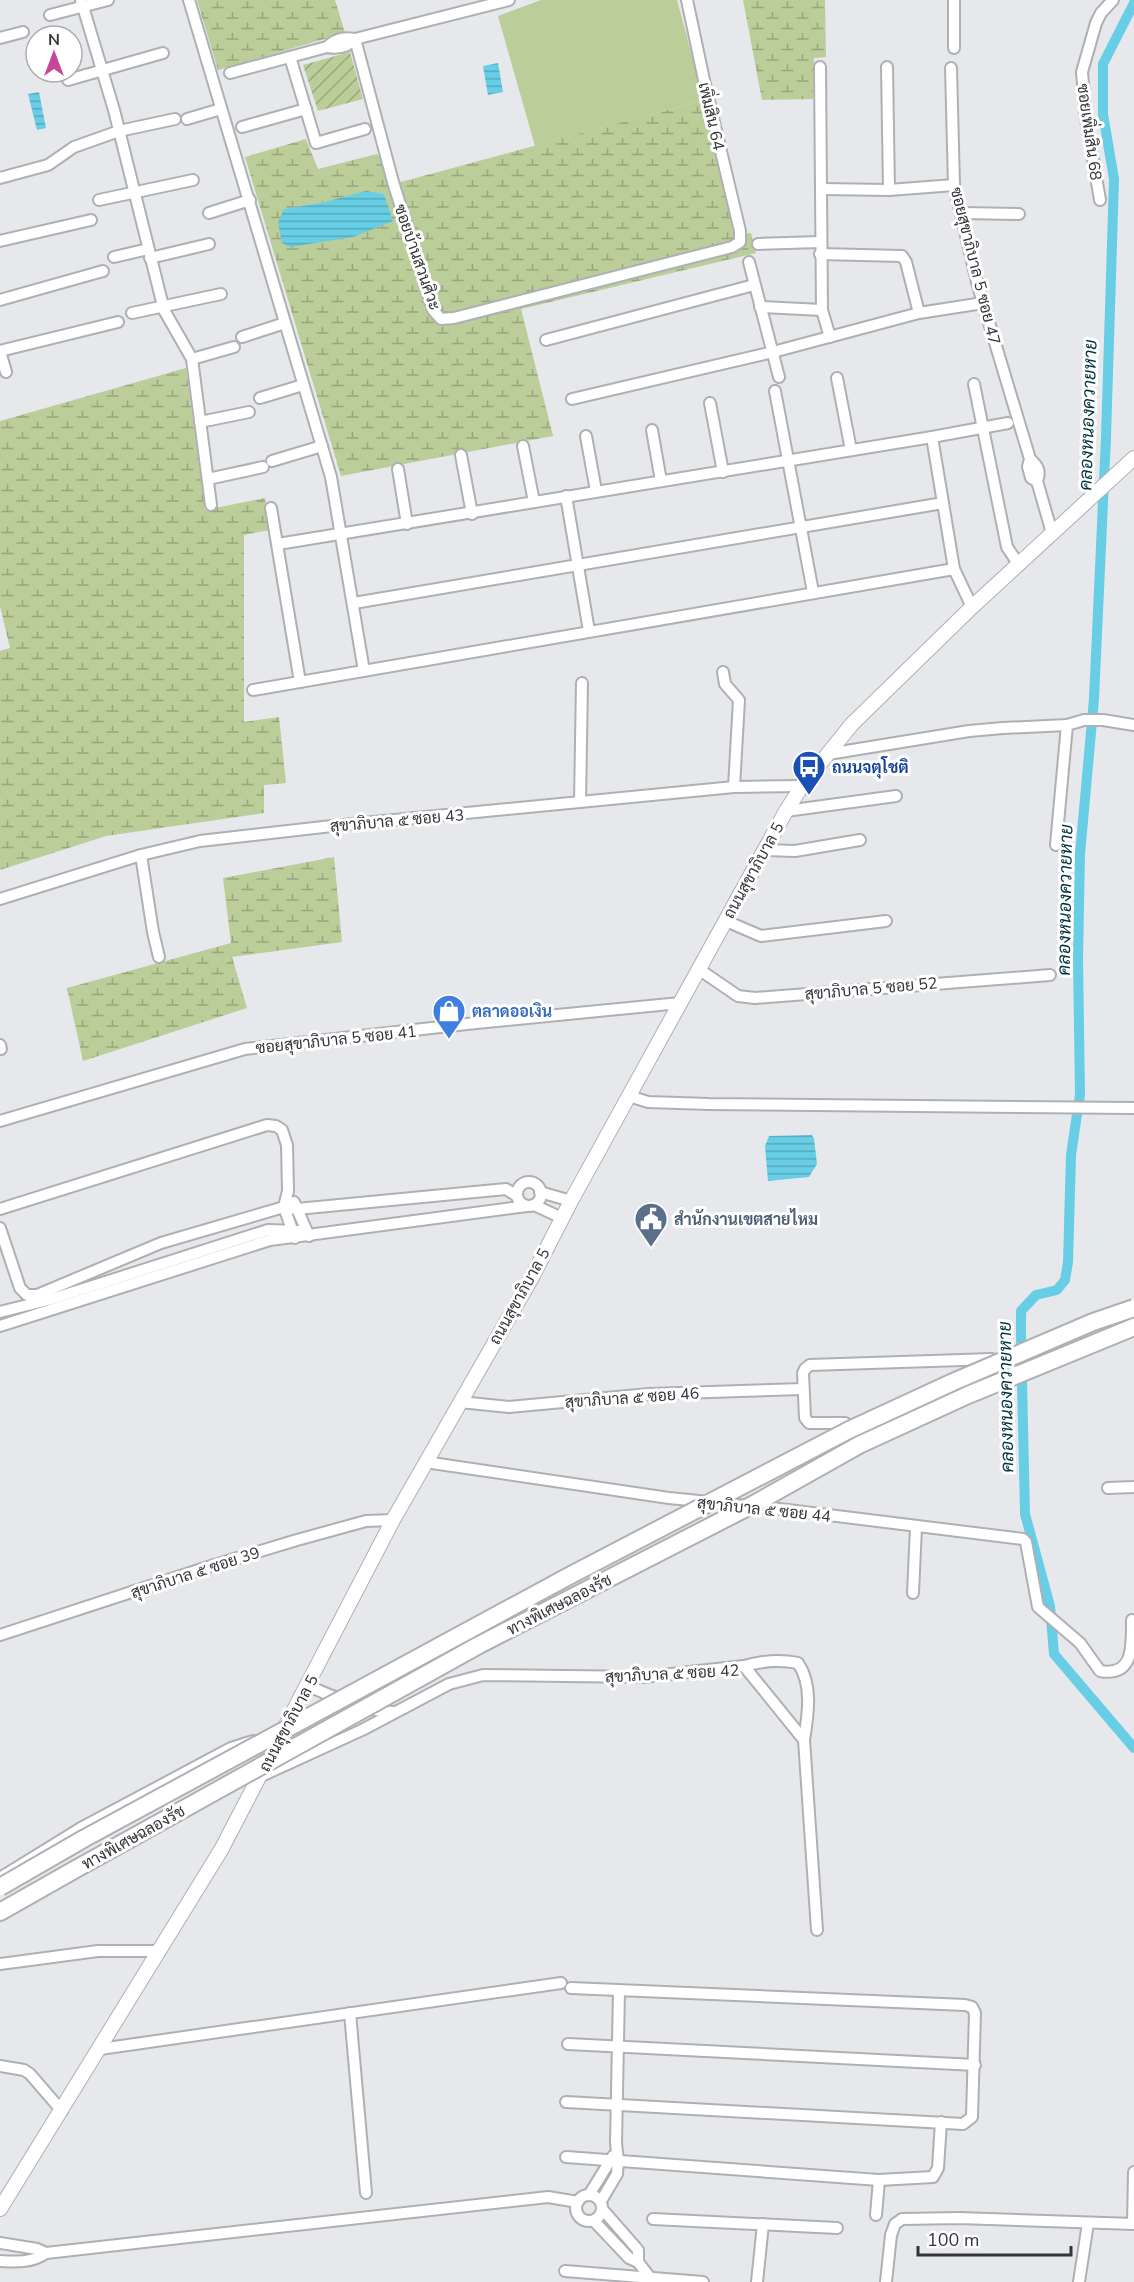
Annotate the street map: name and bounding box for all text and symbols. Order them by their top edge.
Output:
north arrow [24,24,84,84]
text: N [48,29,60,51]
street label: เพิ่มสิน 64 [693,79,733,153]
street label: ซอยเพิ่มสิน 68 [1071,82,1110,182]
street label: ซอยสุขาภิบาล 5 ซอย 47 [945,185,1005,347]
street label: ซอยบ้านสวนศิวะ [389,201,445,313]
water label: คลองหนองควายหาย [1073,339,1103,491]
bus stop icon: ถนนจตุโชติ [791,749,827,796]
place label: ถนนจตุโชติ [832,756,909,779]
street label: สุขาภิบาล ๕ ซอย 43 [329,804,465,838]
street label: ถนนสุขาภิบาล 5 [718,818,789,923]
water label: คลองหนองควายหาย [1052,824,1078,976]
street label: สุขาภิบาล 5 ซอย 52 [804,972,938,1006]
shop icon: ตลาดออเงิน [431,993,467,1040]
place label: ตลาดออเงิน [472,1001,552,1023]
street label: ซอยสุขาภิบาล 5 ซอย 41 [255,1021,418,1059]
public building icon: สำนักงานเขตสายไหม [633,1201,669,1248]
place label: สำนักงานเขตสายไหม [674,1208,818,1231]
street label: ถนนสุขาภิบาล 5 [484,1244,555,1349]
water label: คลองหนองควายหาย [993,1321,1019,1473]
street label: สุขาภิบาล ๕ ซอย 46 [564,1382,700,1414]
street label: สุขาภิบาล ๕ ซอย 44 [696,1492,832,1528]
street label: สุขาภิบาล ๕ ซอย 39 [128,1542,263,1604]
street label: ทางพิเศษฉลองรัช [503,1569,616,1641]
street label: สุขาภิบาล ๕ ซอย 42 [604,1659,740,1689]
street label: ถนนสุขาภิบาล 5 [254,1671,324,1776]
street label: ทางพิเศษฉลองรัช [78,1800,189,1875]
scale bar [918,2219,1071,2257]
text: 100 m [927,2228,979,2252]

